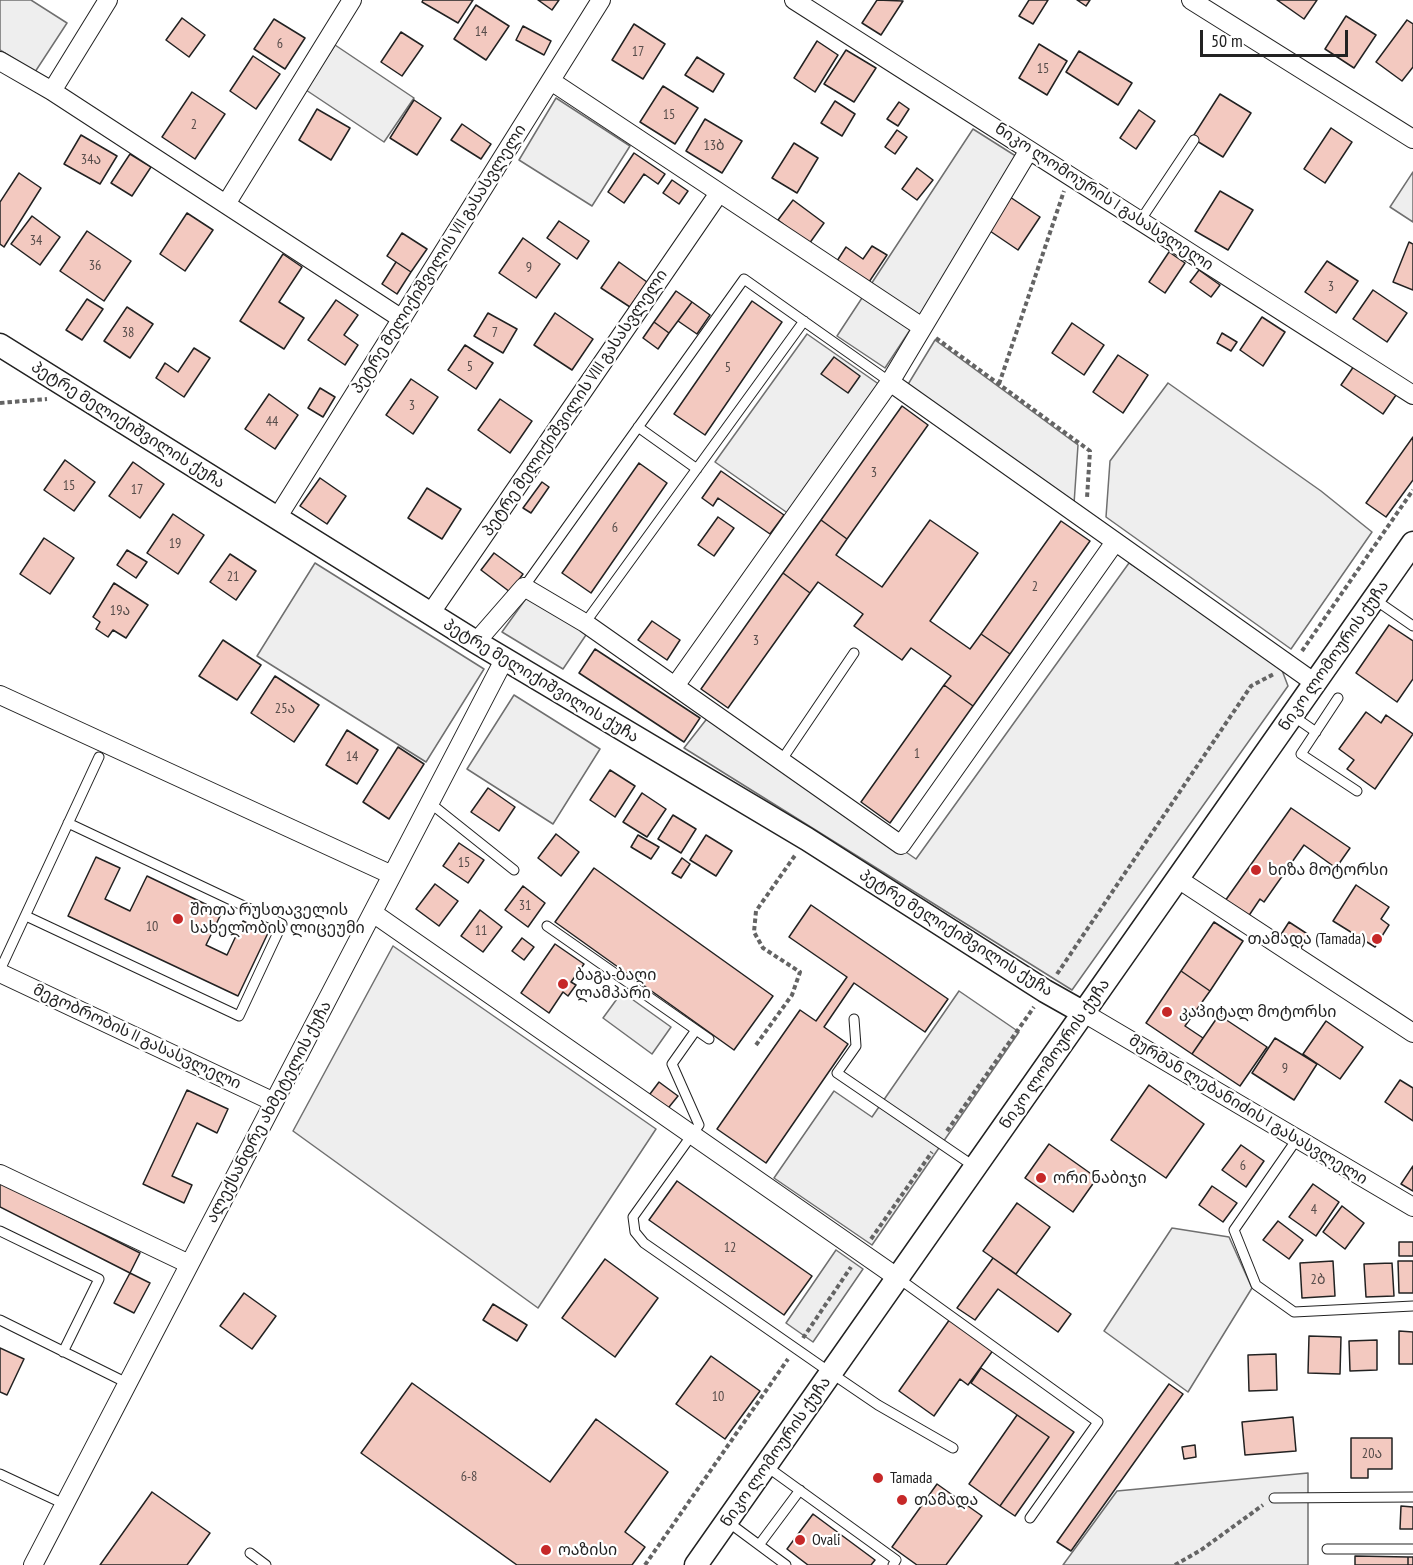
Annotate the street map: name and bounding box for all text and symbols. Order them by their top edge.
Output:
scale bar [1203,18,1352,56]
house number: 14 [475,24,487,40]
text: 50 m [1211,29,1243,52]
house number: 6 [277,36,283,52]
house number: 17 [632,44,644,60]
house number: 15 [1037,61,1049,77]
house number: 15 [663,107,675,123]
house number: 2 [191,117,197,133]
street label: ნიკო ლომოურის I გასასვლელი [991,119,1217,275]
street label: პეტრე მელიქიშვილის VII გასასვლელი [348,121,530,397]
house number: 13ბ [703,138,725,154]
house number: 34ა [81,152,101,168]
house number: 34 [30,233,42,249]
house number: 36 [89,258,101,274]
house number: 9 [526,260,532,276]
street label: პეტრე მელიქიშვილის VIII გასასვლელი [478,266,672,540]
house number: 3 [1328,279,1334,295]
house number: 38 [122,325,134,341]
house number: 7 [492,325,498,341]
street label: პეტრე მელიქიშვილის ქუჩა [28,357,228,493]
house number: 5 [467,359,473,375]
house number: 5 [725,360,731,376]
house number: 3 [409,398,415,414]
house number: 44 [266,414,278,430]
house number: 3 [871,465,877,481]
house number: 15 [63,478,75,494]
house number: 17 [131,482,143,498]
house number: 6 [612,520,618,536]
house number: 19 [169,536,181,552]
house number: 21 [227,569,239,585]
street label: ნიკო ლომოურის ქუჩა [1275,577,1393,735]
house number: 2 [1032,579,1038,595]
house number: 19ა [110,603,130,619]
street label: პეტრე მელიქიშვილის ქუჩა [440,615,642,747]
house number: 3 [753,633,759,649]
house number: 25ა [275,701,295,717]
house number: 1 [914,746,920,762]
house number: 14 [346,749,358,765]
house number: 15 [458,855,470,871]
place label: ხიზა მოტორსი [1268,860,1388,880]
marker: ხიზა მოტორსი [1249,863,1263,877]
street label: პეტრე მელიქიშვილის ქუჩა [856,865,1056,1001]
house number: 31 [519,898,531,914]
place label: შოთა რუსთაველის სახელობის ლიცეუმი [190,900,365,938]
marker: შოთა რუსთაველის სახელობის ლიცეუმი [171,912,185,926]
house number: 10 [146,919,158,935]
house number: 11 [475,923,487,939]
place label: თამადა (Tamada) [1248,929,1365,949]
marker: თამადა (Tamada) [1370,932,1384,946]
place label: ბაგა-ბაღი ლამპარი [575,965,656,1003]
street label: ნიკო ლომოურის ქუჩა [996,975,1114,1133]
marker: ბაგა-ბაღი ლამპარი [556,977,570,991]
street label: მეგობრობის II გასასვლელი [30,980,244,1094]
street label: ალექსანდრე ახმეტელის ქუჩა [202,998,336,1226]
place label: კაპიტალ მოტორსი [1179,1002,1337,1022]
marker: კაპიტალ მოტორსი [1160,1005,1174,1019]
street label: მურმან ლებანიძის I გასასვლელი [1125,1031,1371,1189]
house number: 9 [1282,1061,1288,1077]
house number: 6 [1240,1158,1246,1174]
place label: ორი ნაბიჯი [1053,1168,1147,1188]
marker: ორი ნაბიჯი [1034,1171,1048,1185]
house number: 4 [1311,1202,1317,1218]
house number: 12 [724,1240,736,1256]
house number: 2ბ [1311,1272,1325,1288]
street label: ნიკო ლომოურის ქუჩა [717,1373,835,1531]
house number: 10 [712,1389,724,1405]
house number: 20ა [1362,1446,1382,1462]
place label: Tamada [890,1468,932,1488]
house number: 6-8 [461,1469,477,1485]
marker: Tamada [871,1471,885,1485]
place label: თამადა [914,1490,978,1510]
marker: თამადა [895,1493,909,1507]
place label: Ovali [812,1530,840,1550]
marker: Ovali [793,1533,807,1547]
place label: ოაზისი [558,1540,617,1560]
marker: ოაზისი [539,1543,553,1557]

